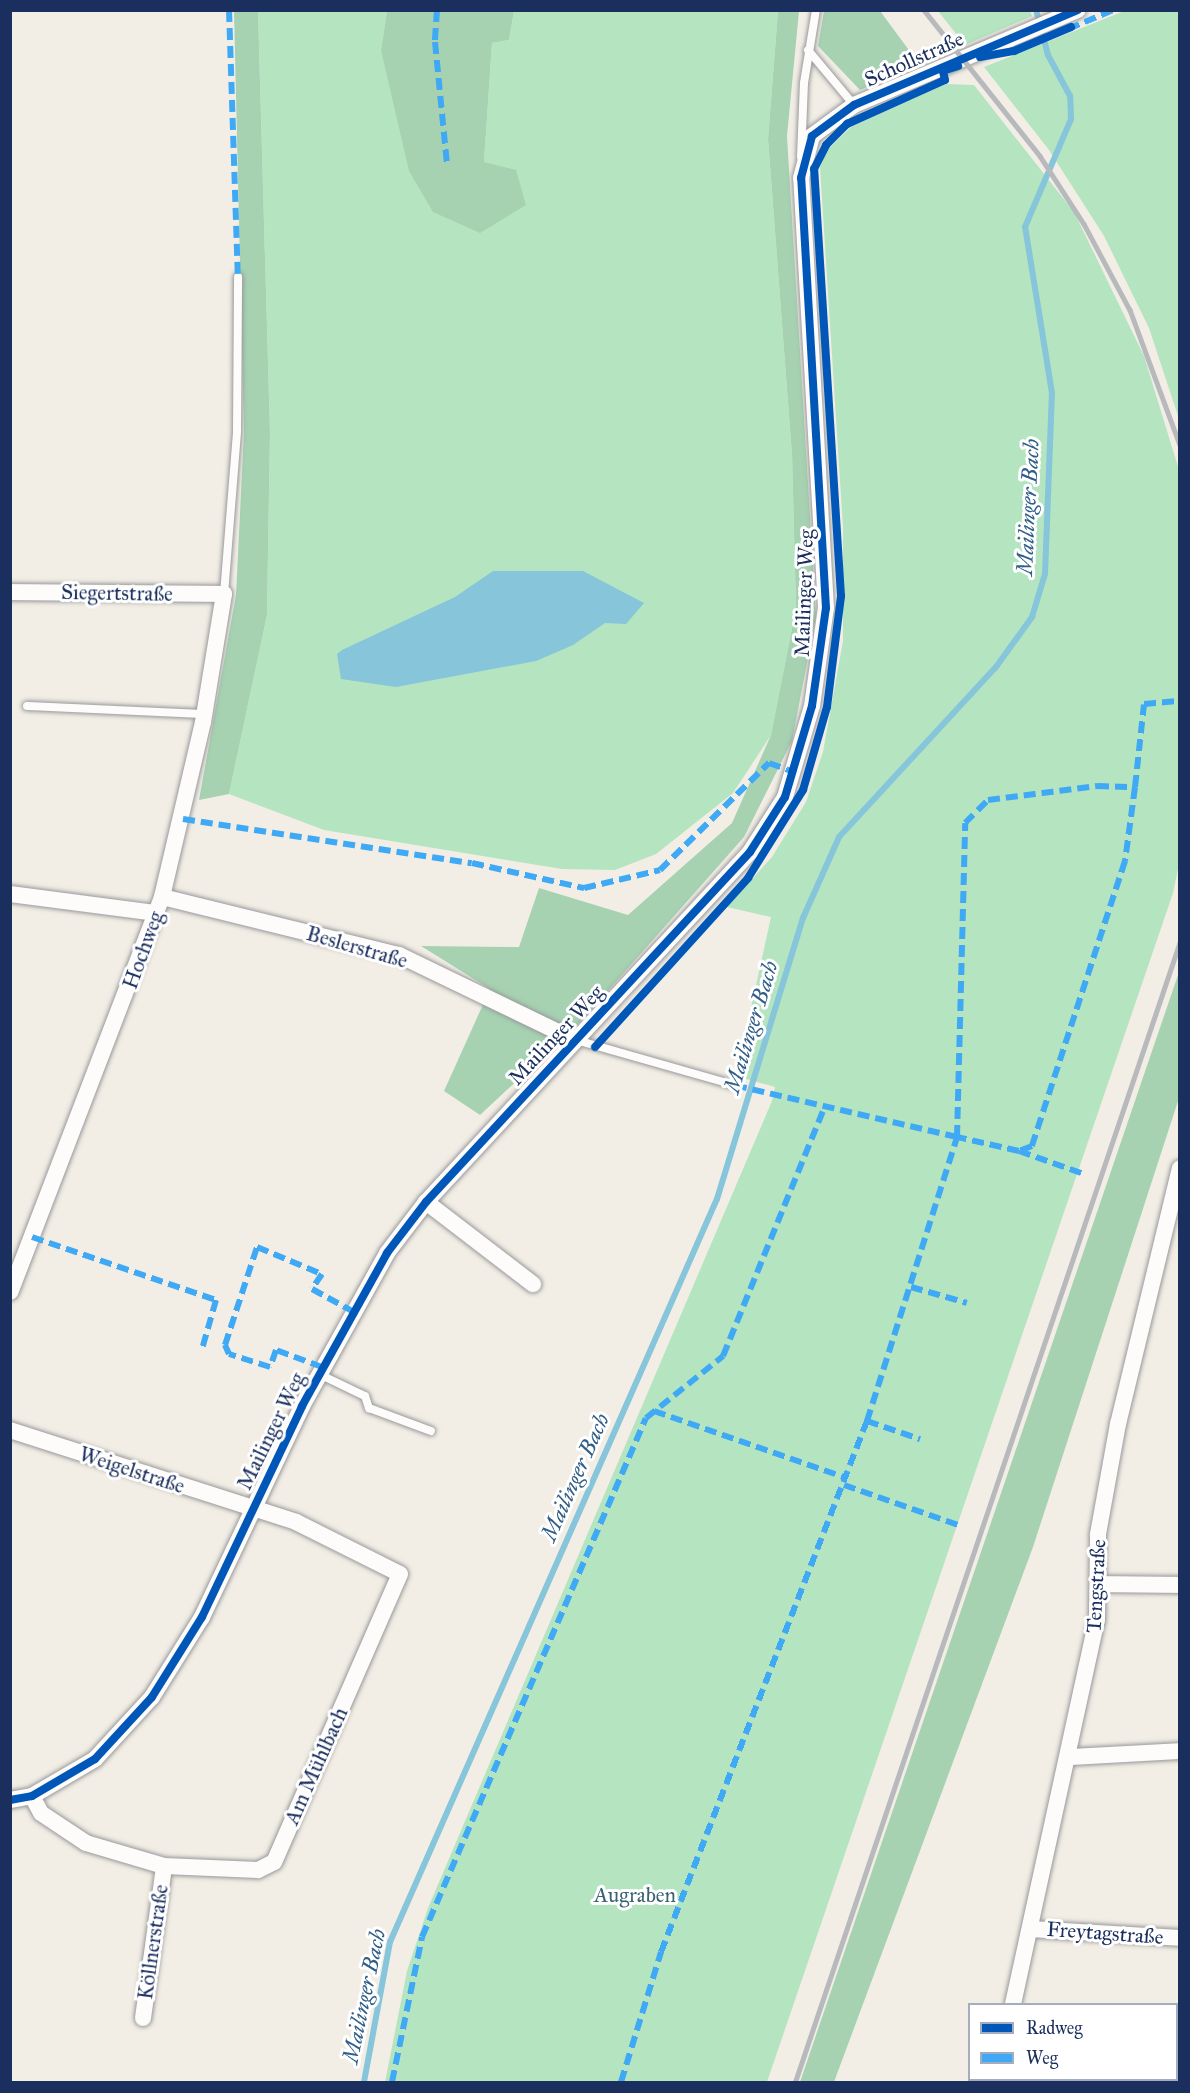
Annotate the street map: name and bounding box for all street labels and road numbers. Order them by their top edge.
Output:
street label: Schollstraße [860,26,968,92]
street label: Mailinger Weg [789,529,819,657]
street label: Siegertstraße [61,579,173,607]
street label: Hochweg [117,908,169,992]
street label: Beslerstraße [304,921,410,973]
street label: Mailinger Weg [503,980,609,1090]
street label: Mailinger Weg [232,1368,310,1494]
street label: Weigelstraße [76,1441,188,1499]
street label: Tengstraße [1081,1538,1111,1634]
street label: Am Mühlbach [279,1703,353,1829]
street label: Köllnerstraße [132,1883,174,2001]
street label: Freytagstraße [1046,1916,1164,1950]

